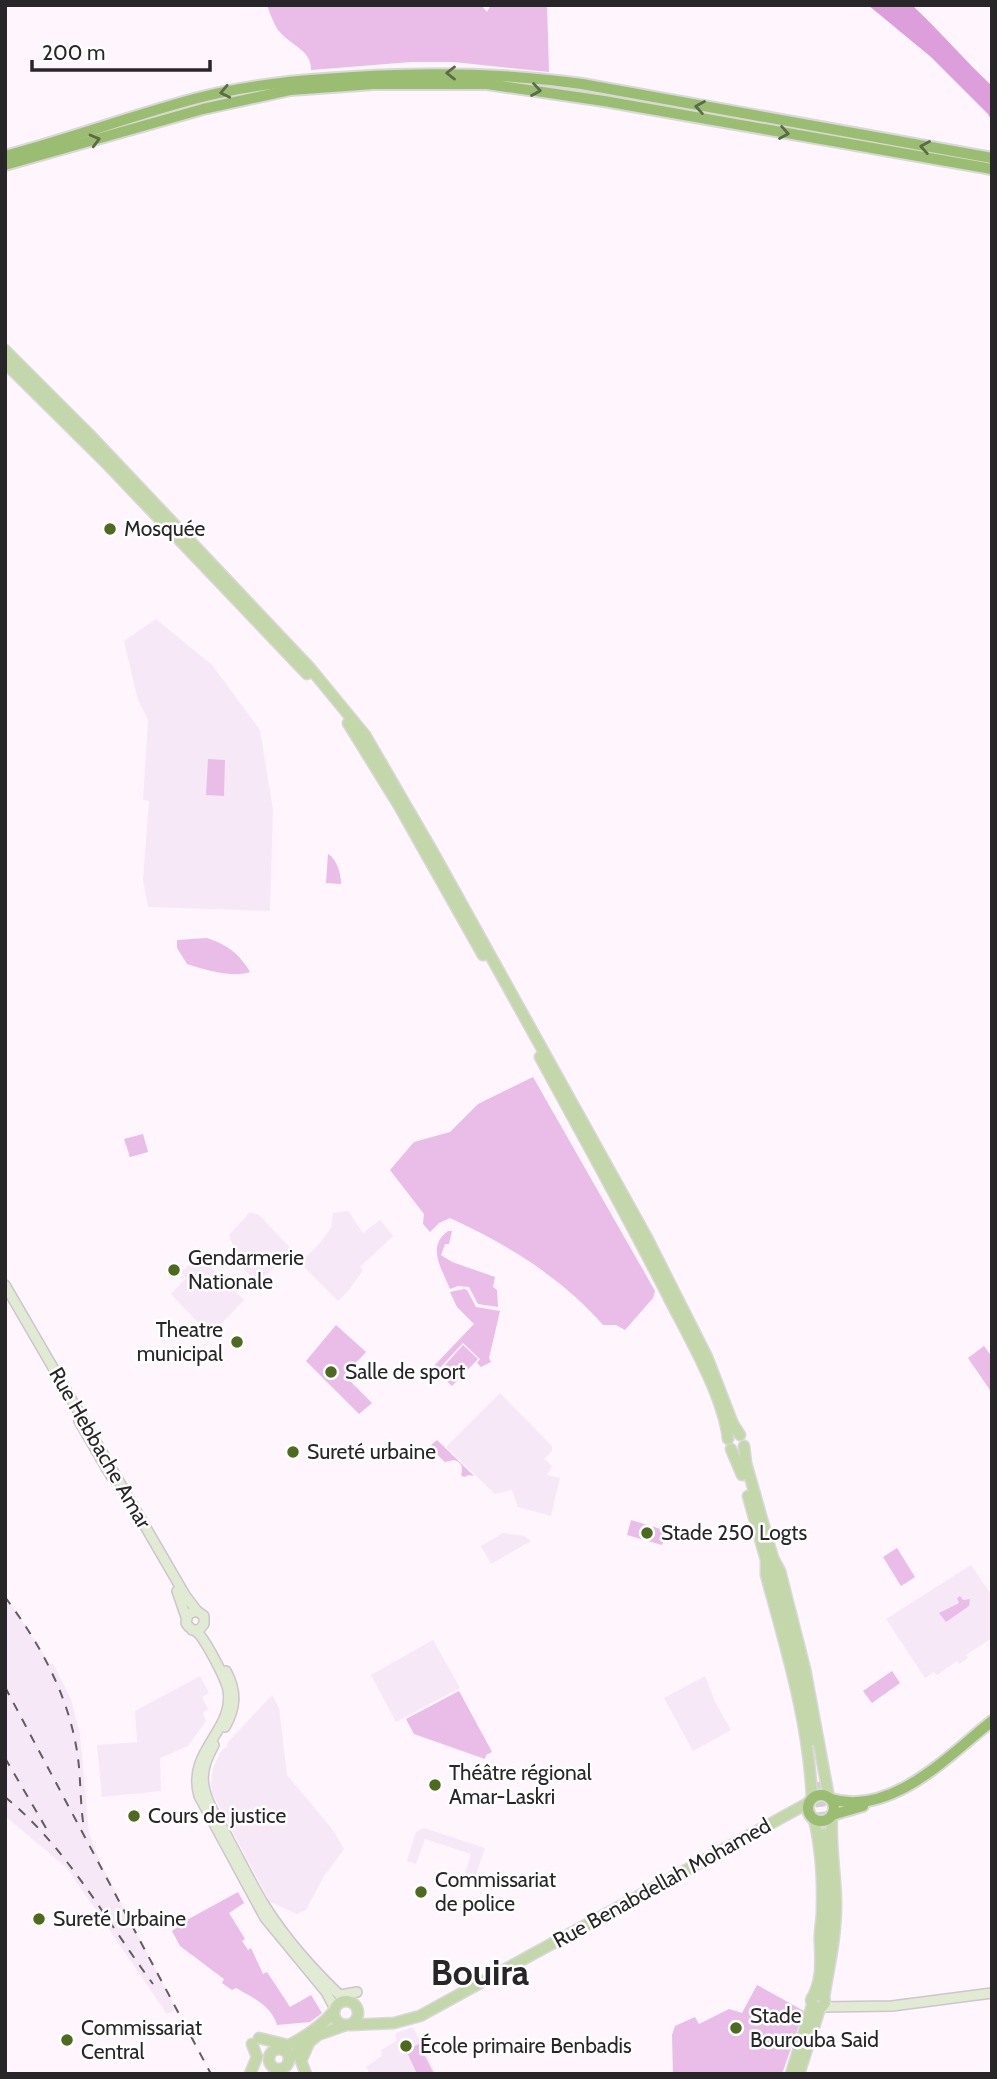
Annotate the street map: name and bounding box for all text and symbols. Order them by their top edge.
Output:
scale bar [32,28,210,72]
text: 200 m [42,40,105,65]
one-way arrow [446,65,456,81]
one-way arrow [530,82,542,97]
one-way arrow [219,84,231,99]
one-way arrow [695,100,706,115]
one-way arrow [778,125,790,140]
one-way arrow [89,134,101,149]
one-way arrow [919,140,931,155]
place label: Mosquée [124,516,205,541]
marker: Mosquée [102,521,118,537]
place label: Gendarmerie Nationale [188,1245,304,1294]
marker: Gendarmerie Nationale [166,1262,182,1278]
place label: Theatre municipal [137,1317,223,1366]
marker: Theatre municipal [229,1334,245,1350]
place label: Salle de sport [345,1359,465,1384]
street label: Rue Hebbache Amar [44,1363,157,1533]
marker: Salle de sport [323,1364,339,1380]
place label: Sureté urbaine [307,1439,436,1464]
marker: Sureté urbaine [285,1444,301,1460]
place label: Stade 250 Logts [661,1520,807,1545]
marker: Stade 250 Logts [639,1525,655,1541]
place label: Théâtre régional Amar-Laskri [449,1760,592,1809]
marker: Théâtre régional Amar-Laskri [427,1777,443,1793]
place label: Cours de justice [148,1803,286,1829]
marker: Cours de justice [126,1808,142,1824]
street label: Rue Benabdellah Mohamed [549,1812,775,1953]
place label: Commissariat de police [435,1867,556,1916]
marker: Commissariat de police [413,1884,429,1900]
place label: Sureté Urbaine [53,1906,186,1931]
marker: Sureté Urbaine [31,1911,47,1927]
district label: Bouira [431,1951,530,1994]
place label: Stade Bourouba Said [750,2003,879,2052]
place label: Commissariat Central [81,2015,202,2064]
marker: Stade Bourouba Said [728,2020,744,2036]
marker: Commissariat Central [59,2032,75,2048]
place label: École primaire Benbadis [420,2033,632,2058]
marker: École primaire Benbadis [398,2038,414,2054]

